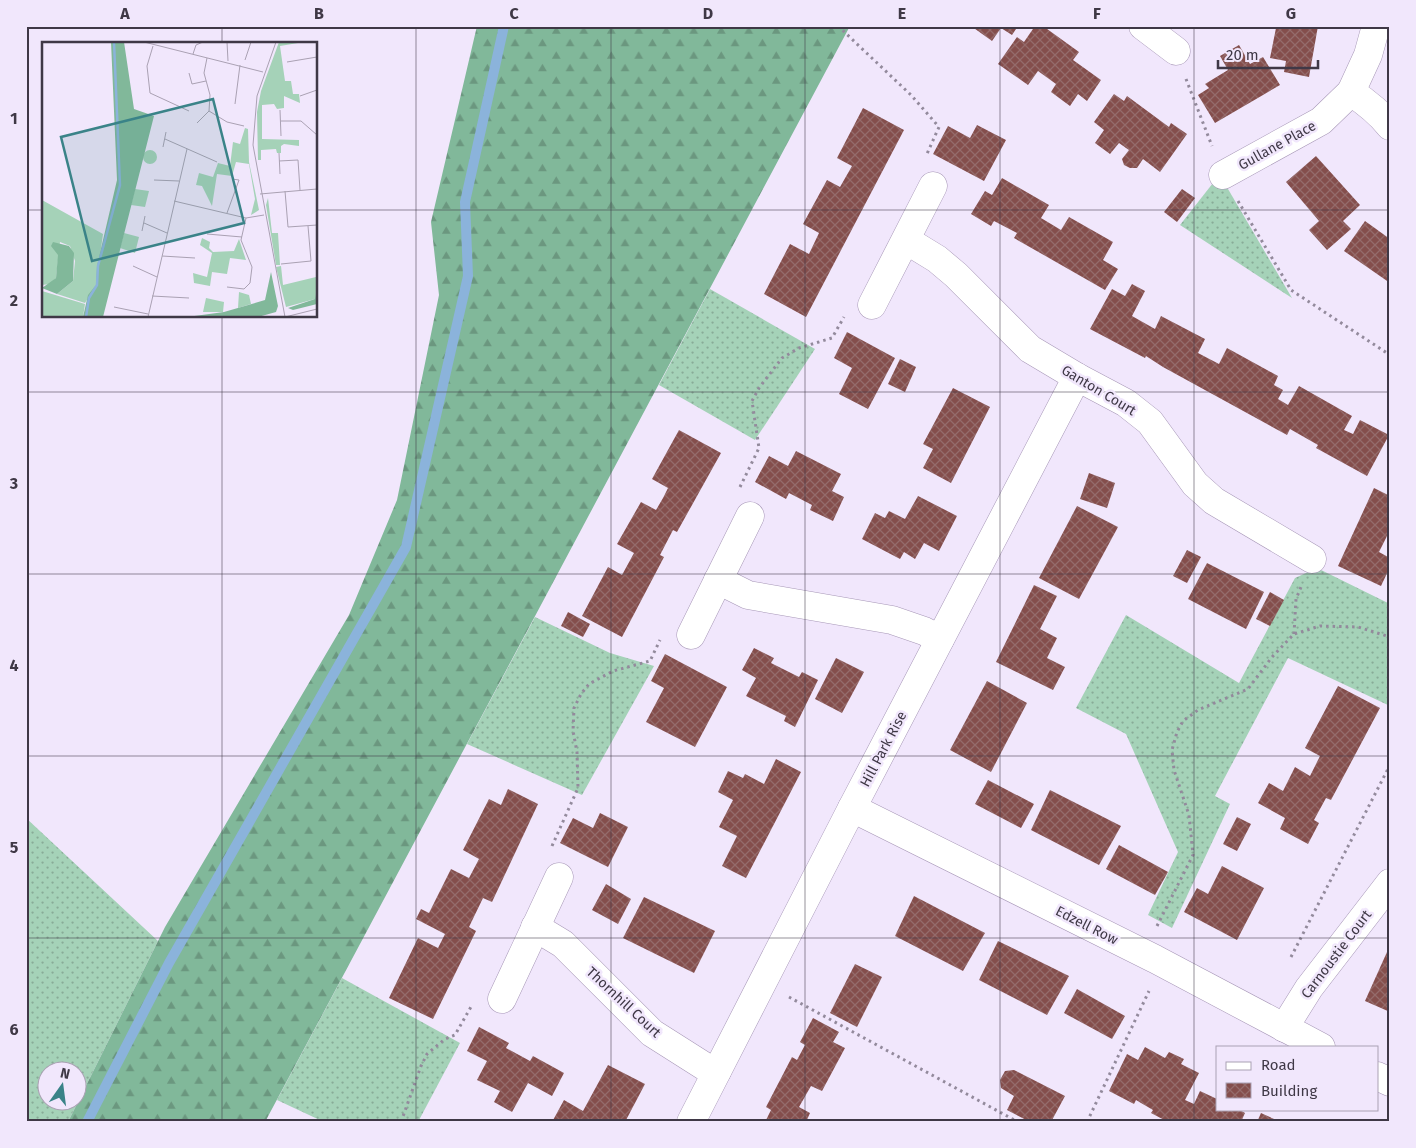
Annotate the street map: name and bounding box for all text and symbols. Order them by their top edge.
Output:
text: A [119,4,130,23]
text: B [314,4,324,23]
text: C [509,4,519,23]
text: D [703,4,713,23]
text: E [898,4,906,23]
text: F [1093,4,1101,23]
text: G [1286,4,1296,23]
scale bar [1218,38,1318,70]
inset map [42,42,318,318]
text: 20 m [1226,46,1259,64]
text: 1 [10,109,18,128]
street label: Gullane Place [1236,117,1319,174]
text: 2 [10,291,18,310]
street label: Ganton Court [1058,362,1140,420]
text: 3 [9,474,18,493]
text: 4 [9,656,19,675]
street label: Hill Park Rise [856,708,910,790]
text: 5 [10,838,19,857]
street label: Edzell Row [1053,903,1121,948]
street label: Carnoustie Court [1298,906,1376,1002]
street label: Thornhill Court [583,964,665,1042]
text: 6 [9,1020,19,1039]
legend [1216,1046,1378,1110]
text: Road [1261,1056,1296,1074]
north arrow [38,1060,88,1110]
text: N [58,1064,72,1083]
text: Building [1261,1082,1317,1100]

